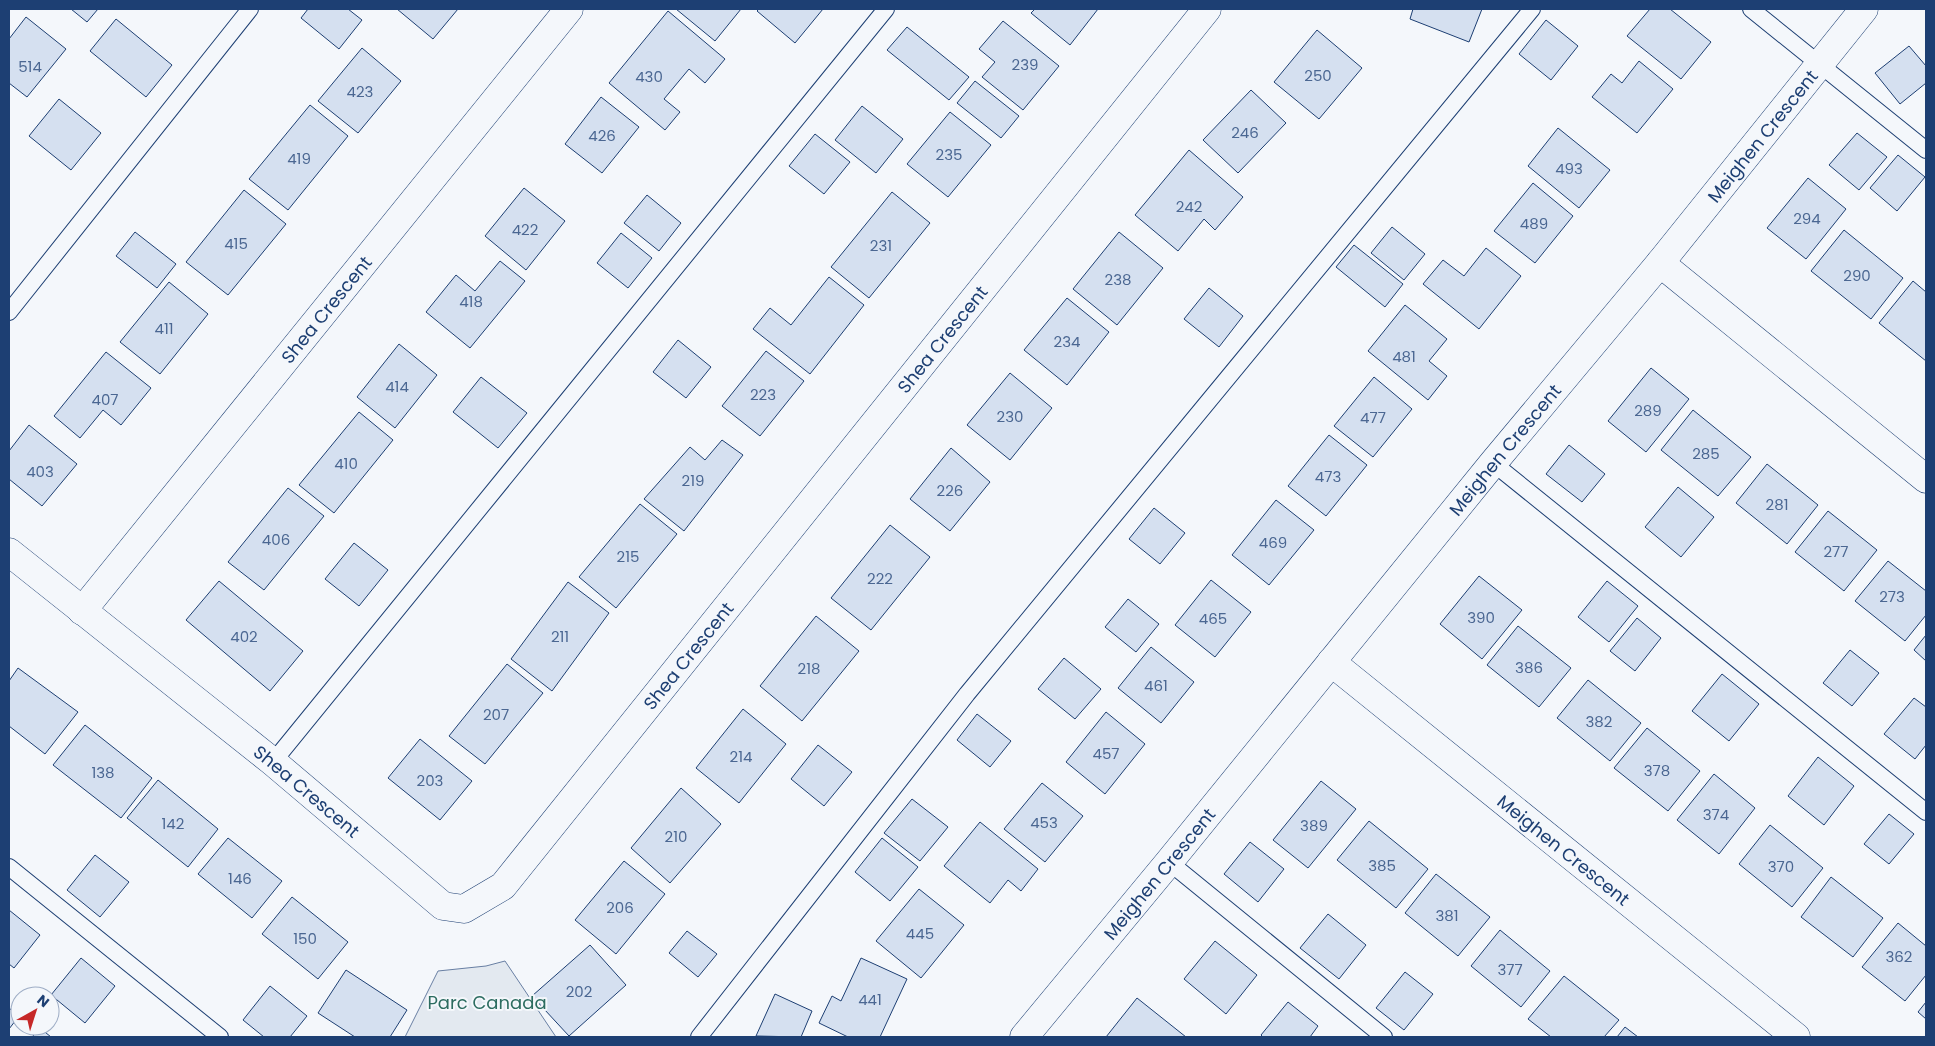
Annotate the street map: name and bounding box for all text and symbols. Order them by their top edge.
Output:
house number: 239 [1012,54,1038,75]
house number: 514 [18,56,42,77]
street label: Meighen Crescent [1701,64,1823,207]
house number: 250 [1304,65,1332,86]
house number: 430 [635,66,663,87]
house number: 423 [347,81,373,102]
house number: 246 [1231,122,1259,143]
house number: 426 [588,125,616,146]
house number: 235 [936,144,962,165]
house number: 419 [287,148,311,169]
house number: 493 [1555,158,1583,179]
house number: 242 [1176,196,1202,217]
house number: 294 [1793,208,1821,229]
house number: 489 [1520,213,1548,234]
house number: 422 [512,219,538,240]
house number: 415 [224,233,248,254]
house number: 231 [870,235,892,256]
street label: Shea Crescent [275,250,377,368]
house number: 290 [1843,265,1871,286]
house number: 238 [1105,269,1131,290]
street label: Shea Crescent [891,280,993,398]
house number: 418 [459,291,483,312]
house number: 411 [154,318,174,339]
house number: 234 [1054,331,1080,352]
house number: 481 [1392,346,1416,367]
house number: 414 [385,376,409,397]
street label: Meighen Crescent [1443,379,1566,521]
house number: 223 [750,384,776,405]
house number: 407 [91,389,119,410]
house number: 289 [1634,400,1662,421]
house number: 230 [997,406,1023,427]
house number: 477 [1360,407,1386,428]
house number: 285 [1692,443,1720,464]
house number: 410 [334,453,358,474]
house number: 403 [26,461,54,482]
house number: 473 [1315,466,1341,487]
house number: 219 [682,470,704,491]
house number: 226 [937,480,963,501]
house number: 281 [1766,494,1788,515]
house number: 406 [262,529,290,550]
house number: 469 [1259,532,1287,553]
house number: 277 [1823,541,1849,562]
house number: 215 [617,546,639,567]
house number: 222 [867,568,893,589]
house number: 273 [1879,586,1905,607]
street label: Shea Crescent [637,596,739,715]
house number: 390 [1467,607,1495,628]
house number: 465 [1199,608,1227,629]
house number: 402 [230,626,258,647]
house number: 211 [551,626,569,647]
house number: 386 [1515,657,1543,678]
house number: 218 [798,658,820,679]
house number: 461 [1144,675,1168,696]
house number: 207 [483,704,509,725]
house number: 382 [1586,711,1612,732]
street label: Shea Crescent [249,739,365,843]
house number: 457 [1092,743,1120,764]
house number: 214 [730,746,752,767]
house number: 378 [1644,760,1670,781]
house number: 138 [91,762,115,783]
house number: 203 [417,770,443,791]
street label: Meighen Crescent [1492,789,1635,911]
street label: Meighen Crescent [1097,802,1221,945]
house number: 374 [1703,804,1729,825]
house number: 453 [1030,812,1058,833]
house number: 142 [162,813,184,834]
house number: 389 [1300,815,1328,836]
house number: 210 [665,826,687,847]
house number: 385 [1368,855,1396,876]
house number: 370 [1768,856,1794,877]
house number: 146 [228,868,252,889]
house number: 206 [606,897,634,918]
house number: 381 [1435,905,1459,926]
house number: 445 [906,923,934,944]
house number: 150 [293,928,317,949]
house number: 362 [1886,946,1913,967]
house number: 377 [1497,959,1523,980]
house number: 202 [566,981,592,1002]
north arrow [10,986,60,1036]
house number: 441 [858,989,882,1010]
text: N [33,990,54,1012]
park label: Parc Canada [427,990,547,1015]

